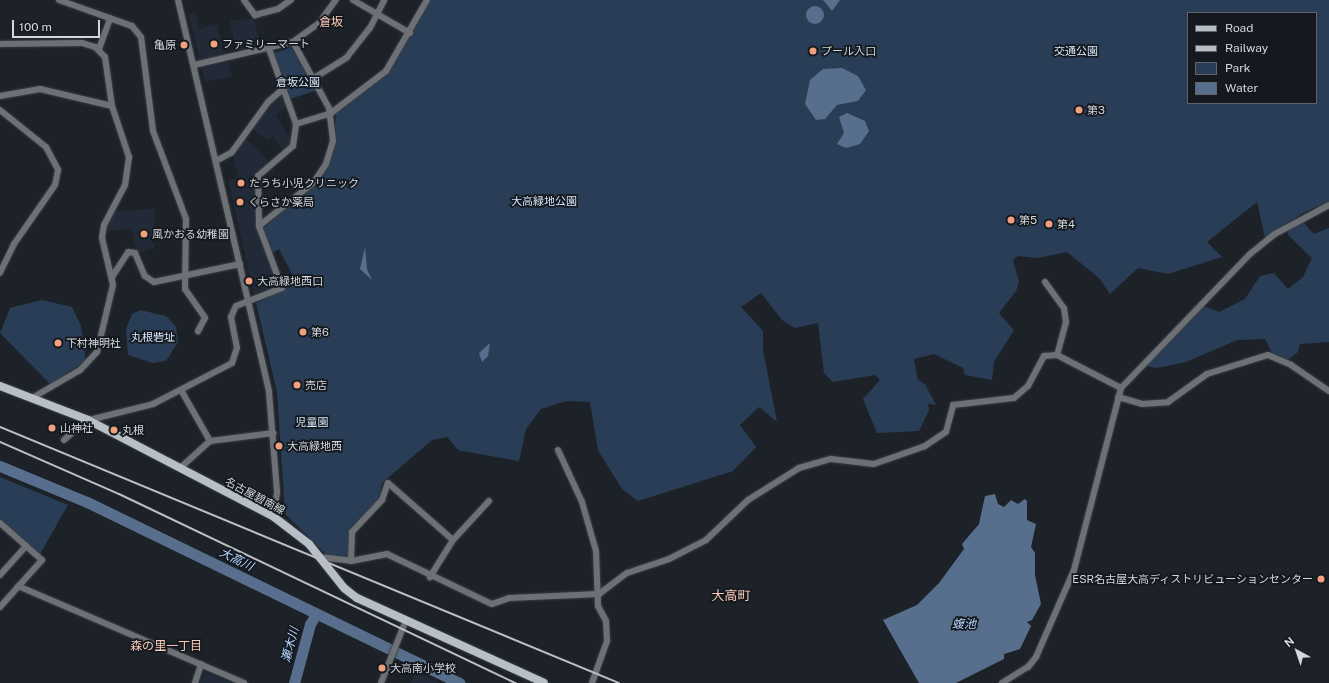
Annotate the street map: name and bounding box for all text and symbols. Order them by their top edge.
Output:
scale bar [14,12,102,38]
legend [1187,12,1317,104]
district label: 倉坂 [319,16,343,30]
text: 100 m [19,20,52,34]
text: Road [1225,21,1253,35]
place label: ファミリーマート [222,37,310,51]
place label: 亀原 [154,38,176,52]
marker: ファミリーマート [209,39,219,49]
marker: 亀原 [179,40,189,50]
text: Railway [1225,41,1268,55]
place label: プール入口 [821,44,876,58]
park label: 交通公園 [1054,44,1098,58]
marker: プール入口 [808,46,818,56]
text: Park [1225,61,1251,75]
park label: 倉坂公園 [276,75,320,89]
text: Water [1225,81,1258,95]
place label: 第3 [1087,103,1105,117]
marker: 第3 [1074,105,1084,115]
place label: たうち小児クリニック [249,176,359,190]
marker: たうち小児クリニック [236,178,246,188]
park label: 大高緑地公園 [511,194,577,208]
place label: くらさか薬局 [248,195,314,209]
marker: くらさか薬局 [235,197,245,207]
place label: 第5 [1019,213,1037,227]
marker: 第5 [1006,215,1016,225]
place label: 第4 [1057,217,1075,231]
marker: 第4 [1044,219,1054,229]
place label: 風かおる幼稚園 [152,227,229,241]
marker: 風かおる幼稚園 [139,229,149,239]
place label: 大高緑地西口 [257,274,323,288]
marker: 大高緑地西口 [244,276,254,286]
place label: 第6 [311,325,329,339]
marker: 第6 [298,327,308,337]
park label: 丸根砦址 [131,330,175,344]
place label: 下村神明社 [66,336,121,350]
marker: 下村神明社 [53,338,63,348]
place label: 売店 [305,378,327,392]
marker: 売店 [292,380,302,390]
park label: 児童園 [296,415,328,429]
place label: 山神社 [60,421,93,435]
marker: 山神社 [47,423,57,433]
place label: 丸根 [122,423,144,437]
marker: 丸根 [109,425,119,435]
place label: 大高緑地西 [287,439,342,453]
marker: 大高緑地西 [274,441,284,451]
street label: 名古屋碧南線 [223,475,287,517]
water label: 大高川 [217,546,255,574]
place label: ESR名古屋大高ディストリビューションセンター [1071,572,1313,586]
marker: ESR名古屋大高ディストリビューションセンター [1316,574,1326,584]
district label: 大高町 [712,588,750,604]
water label: 蝮池 [952,618,976,632]
water label: 瀬木川 [279,626,303,664]
north arrow [1277,631,1317,671]
text: N [1282,634,1296,649]
district label: 森の里一丁目 [130,640,202,654]
place label: 大高南小学校 [390,661,456,675]
marker: 大高南小学校 [377,663,387,673]

